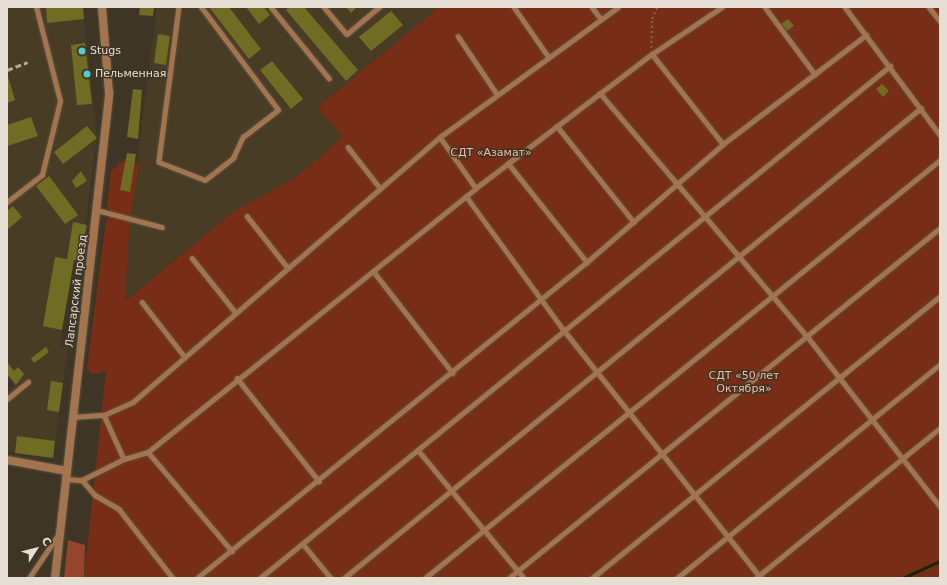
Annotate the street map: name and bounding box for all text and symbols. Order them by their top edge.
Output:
place label: Stugs [90,44,121,58]
marker: Stugs [77,46,87,56]
place label: Пельменная [95,67,166,81]
marker: Пельменная [82,69,92,79]
park label: СДТ «Азамат» [450,146,532,160]
street label: Лапсарский проезд [64,234,90,348]
park label: СДТ «50 лет Октября» [709,370,779,396]
north arrow [16,529,56,569]
text: С [38,535,54,549]

